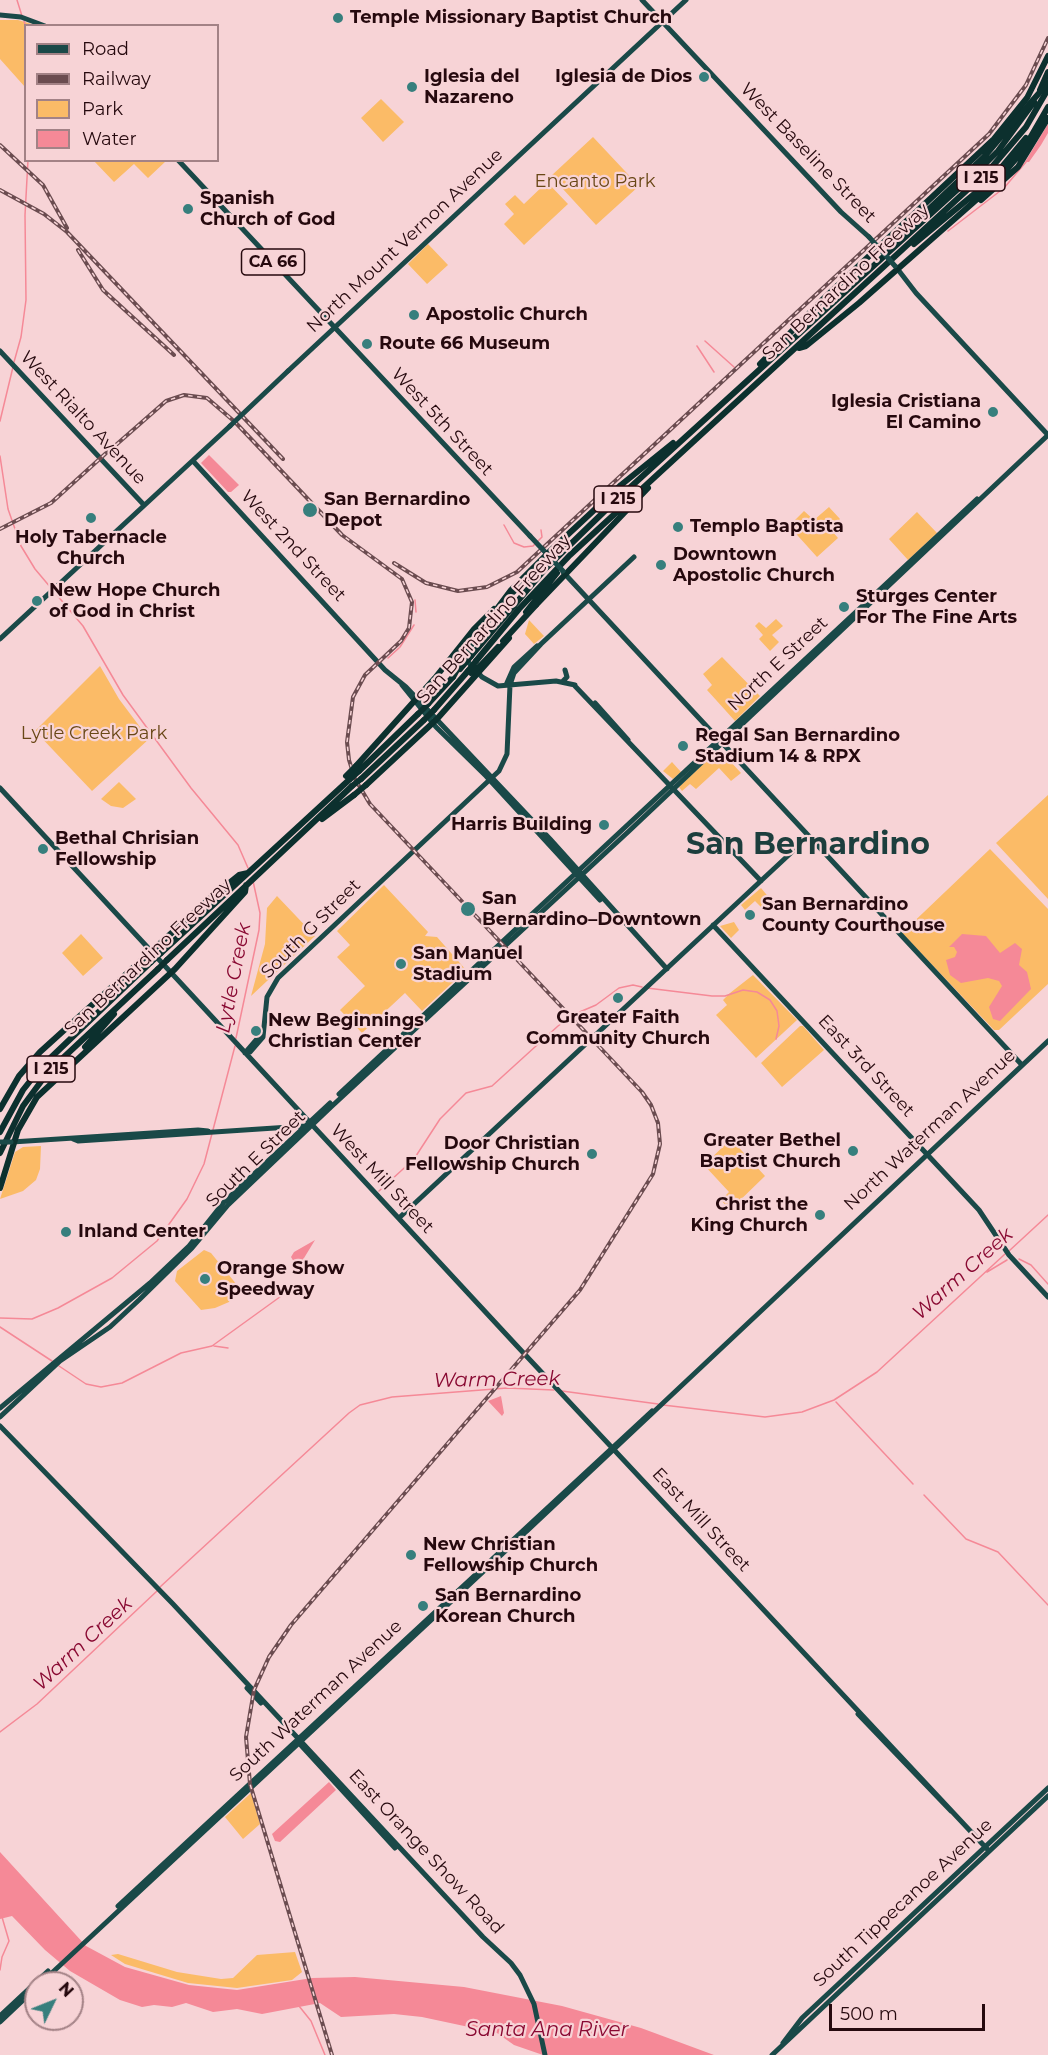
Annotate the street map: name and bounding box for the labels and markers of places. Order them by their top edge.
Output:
place label: Temple Missionary Baptist Church [350,7,672,29]
marker: Temple Missionary Baptist Church [331,11,345,25]
place label: Iglesia del Nazareno [424,66,520,109]
place label: Iglesia de Dios [555,66,692,88]
marker: Iglesia de Dios [697,70,711,84]
marker: Iglesia del Nazareno [405,80,419,94]
place label: Spanish Church of God [200,188,336,230]
marker: Spanish Church of God [181,202,195,216]
place label: Apostolic Church [426,304,588,326]
marker: Apostolic Church [407,308,421,322]
place label: Route 66 Museum [379,333,550,355]
marker: Route 66 Museum [360,337,374,351]
place label: Iglesia Cristiana El Camino [831,391,981,434]
marker: Iglesia Cristiana El Camino [986,405,1000,419]
place label: San Bernardino Depot [324,489,470,532]
marker: San Bernardino Depot [301,501,319,519]
marker: Holy Tabernacle Church [84,511,98,525]
place label: Templo Baptista [690,516,844,538]
marker: Templo Baptista [671,520,685,534]
place label: Holy Tabernacle Church [15,527,167,570]
place label: Downtown Apostolic Church [673,544,835,586]
marker: Downtown Apostolic Church [654,558,668,572]
place label: New Hope Church of God in Christ [49,580,220,622]
place label: Sturges Center For The Fine Arts [856,586,1017,628]
marker: New Hope Church of God in Christ [30,594,44,608]
marker: Sturges Center For The Fine Arts [837,600,851,614]
place label: Regal San Bernardino Stadium 14 & RPX [695,725,900,768]
marker: Regal San Bernardino Stadium 14 & RPX [676,739,690,753]
place label: Harris Building [451,814,592,836]
marker: Harris Building [597,818,611,832]
place label: Bethal Chrisian Fellowship [55,828,199,870]
marker: Bethal Chrisian Fellowship [36,842,50,856]
place label: San Bernardino–Downtown [482,888,701,930]
place label: San Bernardino County Courthouse [762,894,945,936]
marker: San Bernardino–Downtown [459,900,477,918]
marker: San Bernardino County Courthouse [743,908,757,922]
place label: San Manuel Stadium [413,943,523,986]
marker: San Manuel Stadium [394,957,408,971]
marker: Greater Faith Community Church [611,991,625,1005]
place label: Greater Faith Community Church [526,1007,710,1050]
place label: New Beginnings Christian Center [268,1010,424,1052]
marker: New Beginnings Christian Center [249,1024,263,1038]
place label: Greater Bethel Baptist Church [700,1130,841,1172]
place label: Door Christian Fellowship Church [405,1133,580,1176]
marker: Greater Bethel Baptist Church [846,1144,860,1158]
marker: Door Christian Fellowship Church [585,1147,599,1161]
place label: Christ the King Church [691,1194,808,1236]
marker: Christ the King Church [813,1208,827,1222]
place label: Inland Center [78,1221,206,1243]
marker: Inland Center [59,1225,73,1239]
place label: Orange Show Speedway [217,1258,344,1300]
marker: Orange Show Speedway [198,1272,212,1286]
place label: New Christian Fellowship Church [423,1534,598,1576]
marker: New Christian Fellowship Church [404,1548,418,1562]
place label: San Bernardino Korean Church [435,1585,581,1628]
marker: San Bernardino Korean Church [416,1599,430,1613]

